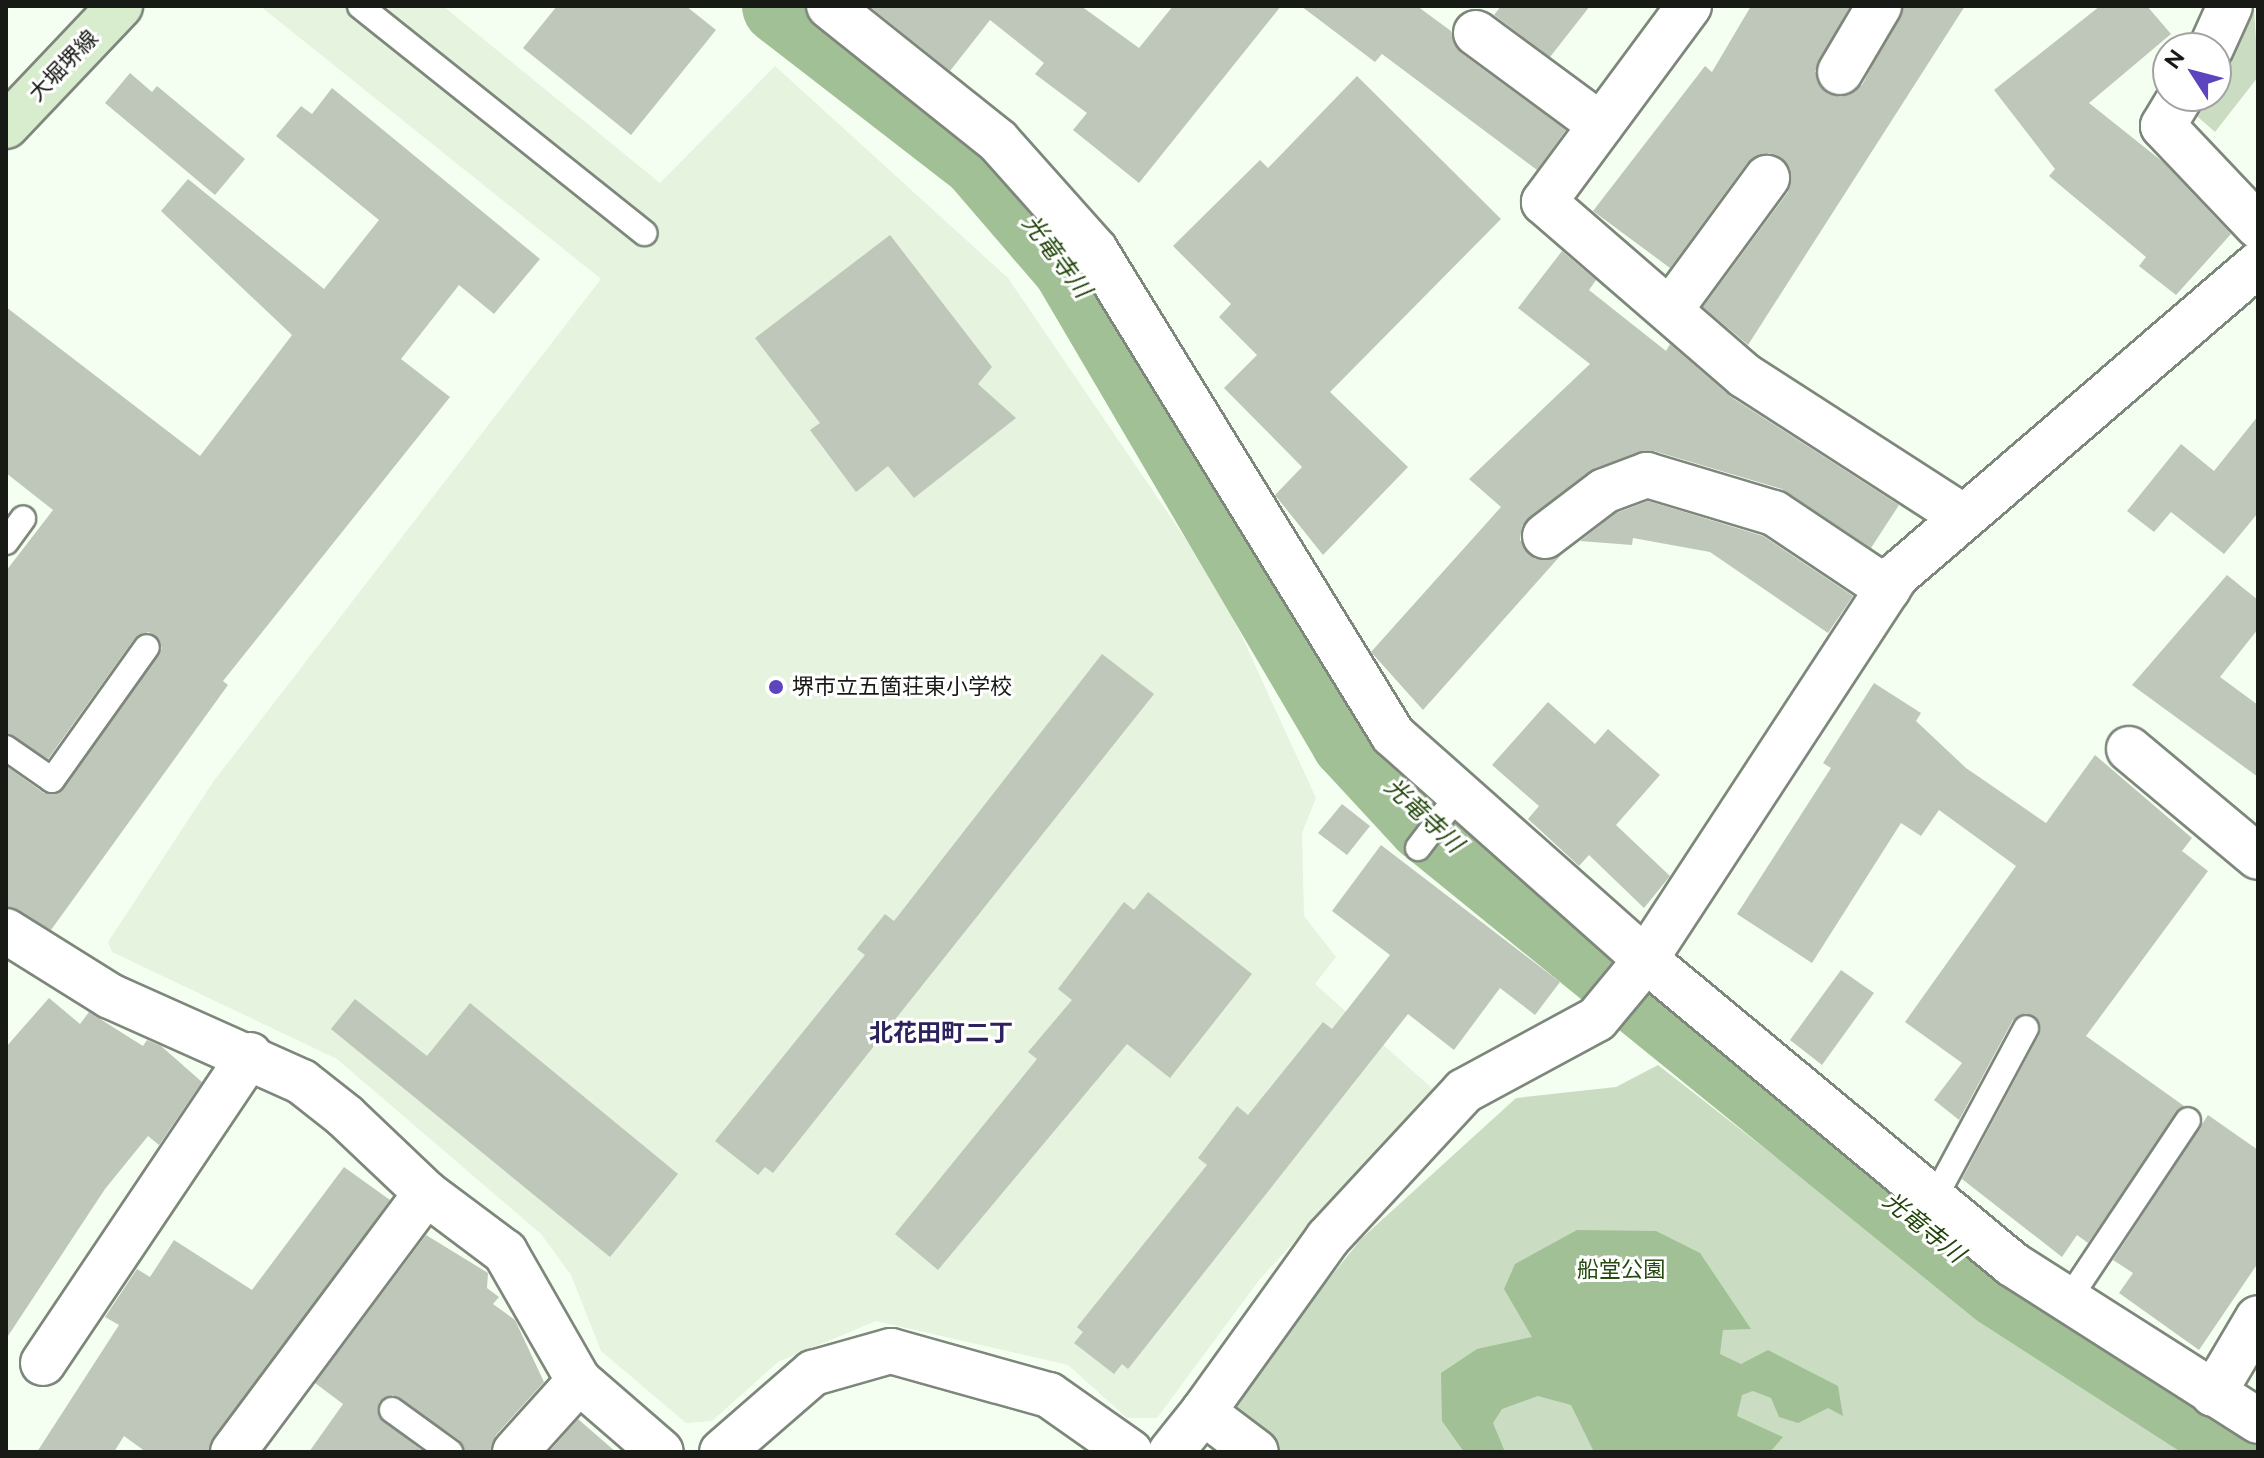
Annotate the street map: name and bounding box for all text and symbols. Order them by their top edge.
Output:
street label: 大堀堺線 [23,25,103,107]
north arrow [2152,32,2232,112]
text: N [2159,45,2190,74]
water label: 光竜寺川 [1017,209,1097,303]
place label: 堺市立五箇荘東小学校 [792,674,1012,700]
marker: 堺市立五箇荘東小学校 [767,678,785,696]
water label: 光竜寺川 [1379,772,1469,858]
district label: 北花田町二丁 [869,1019,1013,1047]
water label: 光竜寺川 [1878,1186,1970,1268]
park label: 船堂公園 [1577,1257,1665,1283]

